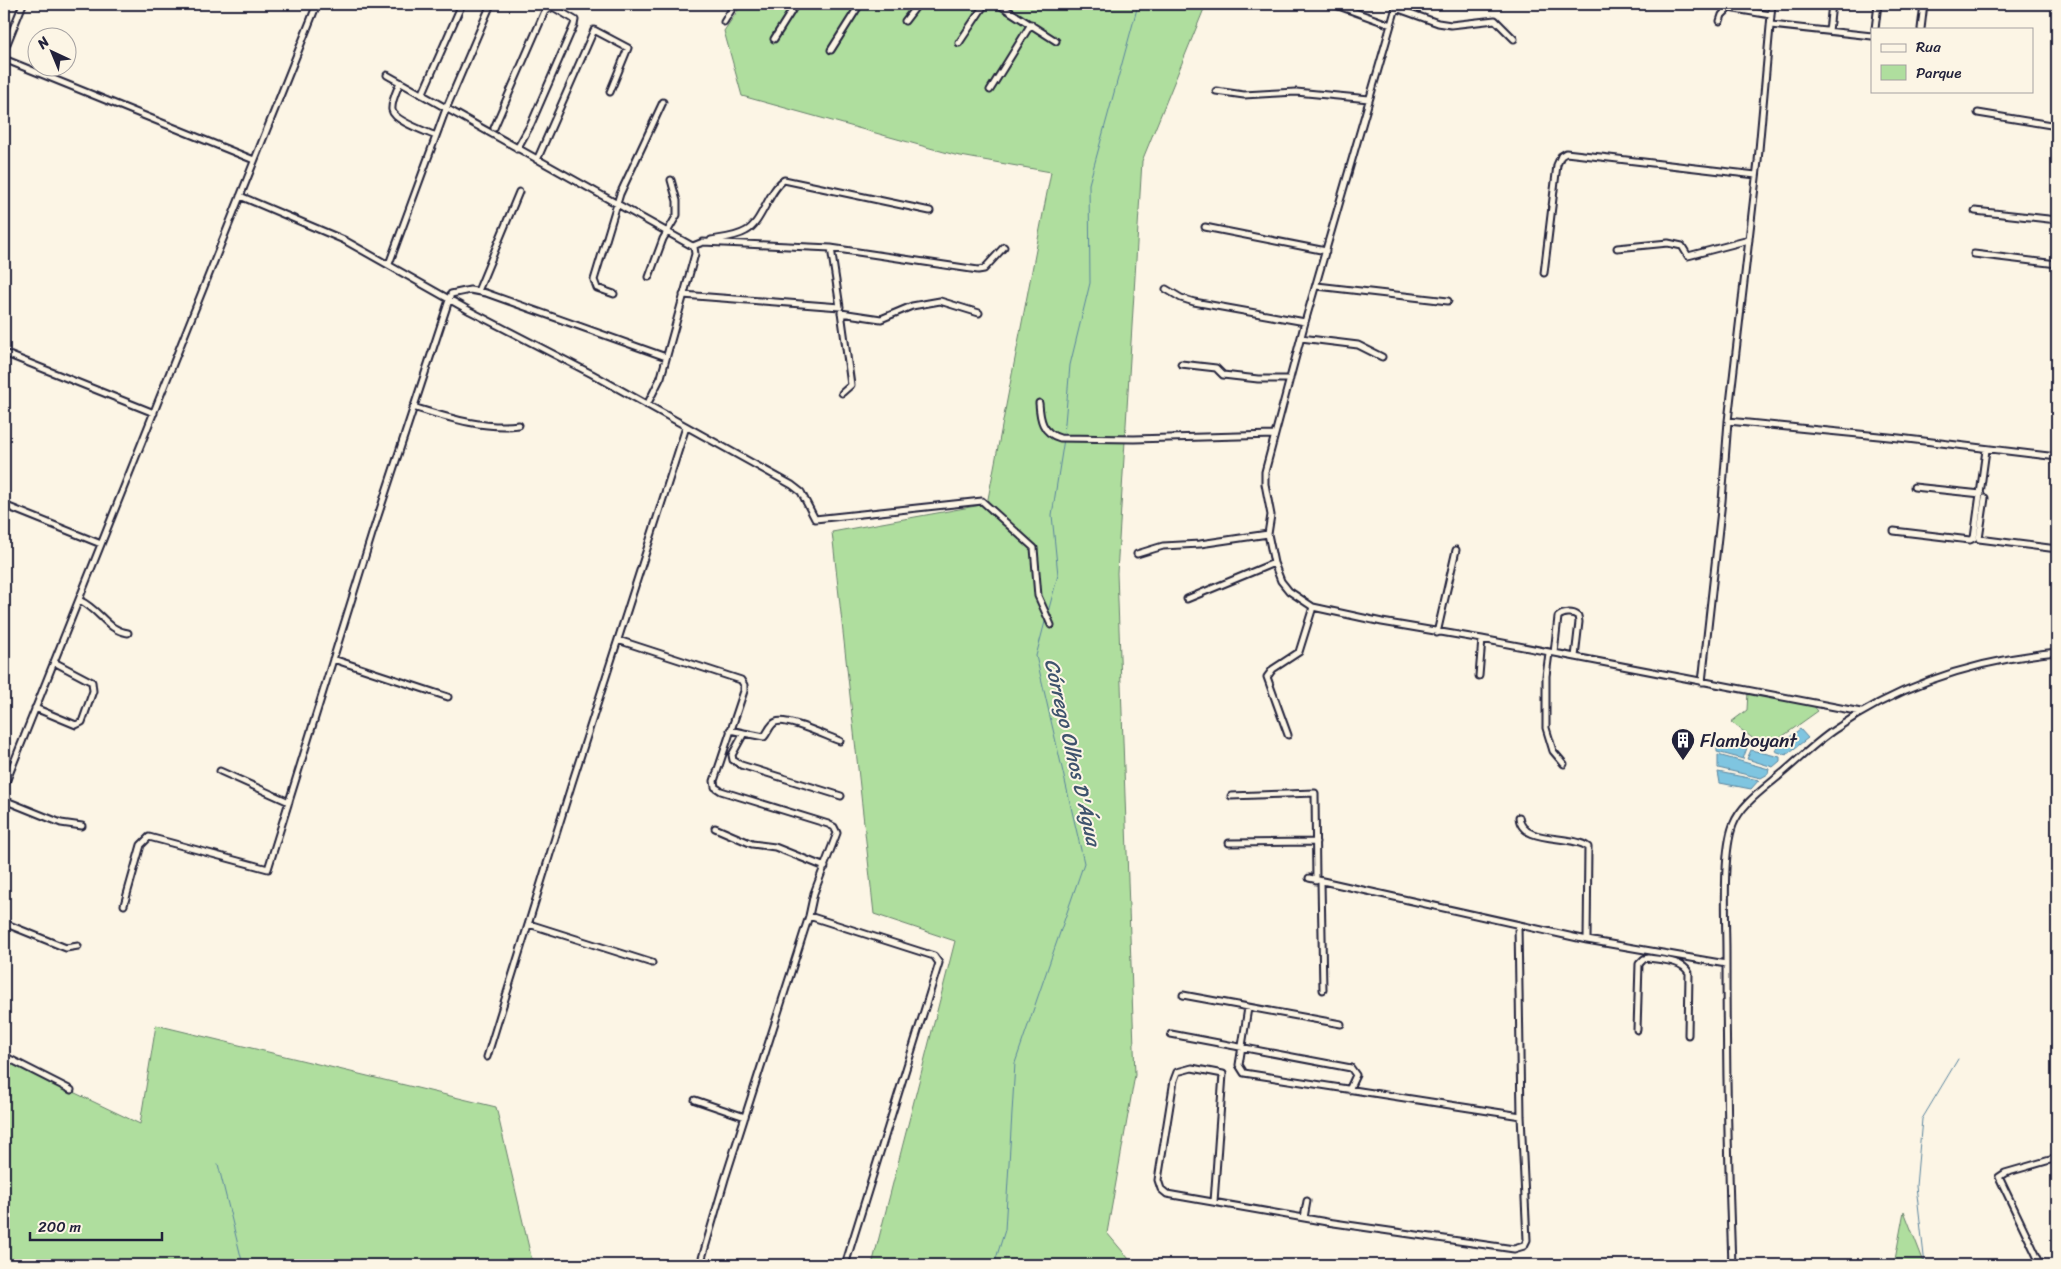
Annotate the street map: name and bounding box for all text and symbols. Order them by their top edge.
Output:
north arrow [28,28,78,78]
legend [1871,28,2034,92]
text: N [30,30,56,56]
text: Rua [1916,34,1941,60]
text: Parque [1916,60,1961,86]
water label: Córrego Olhos D'Água [1034,655,1112,852]
place label: Flamboyant [1700,724,1798,757]
building icon: Flamboyant [1670,727,1696,761]
scale bar [30,1209,162,1241]
text: 200 m [38,1214,82,1240]

